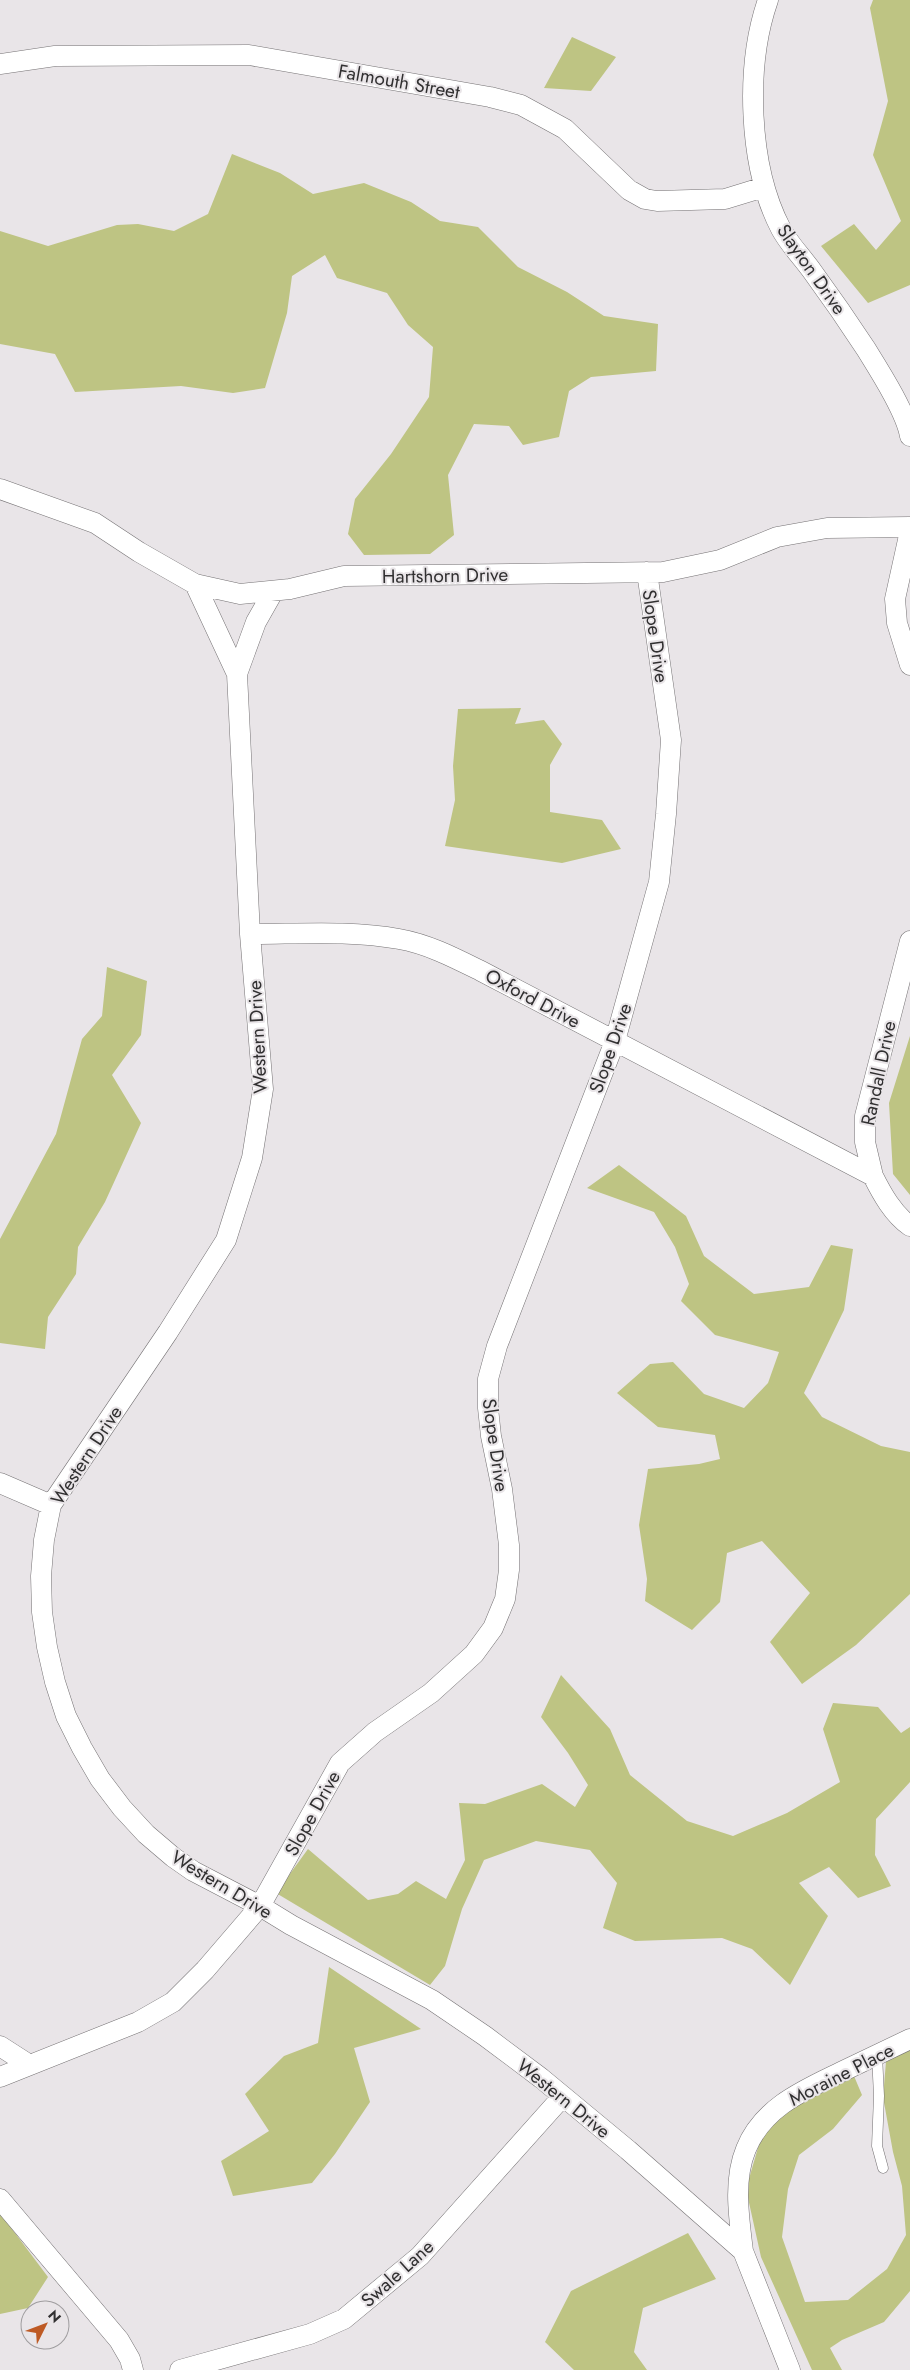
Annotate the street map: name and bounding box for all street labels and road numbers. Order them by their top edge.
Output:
street label: Falmouth Street [336,58,462,106]
street label: Slayton Drive [770,219,853,320]
street label: Hartshorn Drive [382,561,509,590]
street label: Slope Drive [636,588,675,685]
street label: Oxford Drive [480,962,585,1035]
street label: Western Drive [241,979,274,1094]
street label: Slope Drive [582,999,639,1097]
street label: Randall Drive [854,1018,903,1128]
street label: Slope Drive [476,1397,515,1494]
street label: Western Drive [44,1400,129,1510]
street label: Slope Drive [278,1766,347,1861]
street label: Western Drive [166,1844,278,1925]
street label: Moraine Place [784,2036,899,2112]
street label: Western Drive [511,2052,616,2145]
street label: Swale Lane [355,2233,440,2313]

